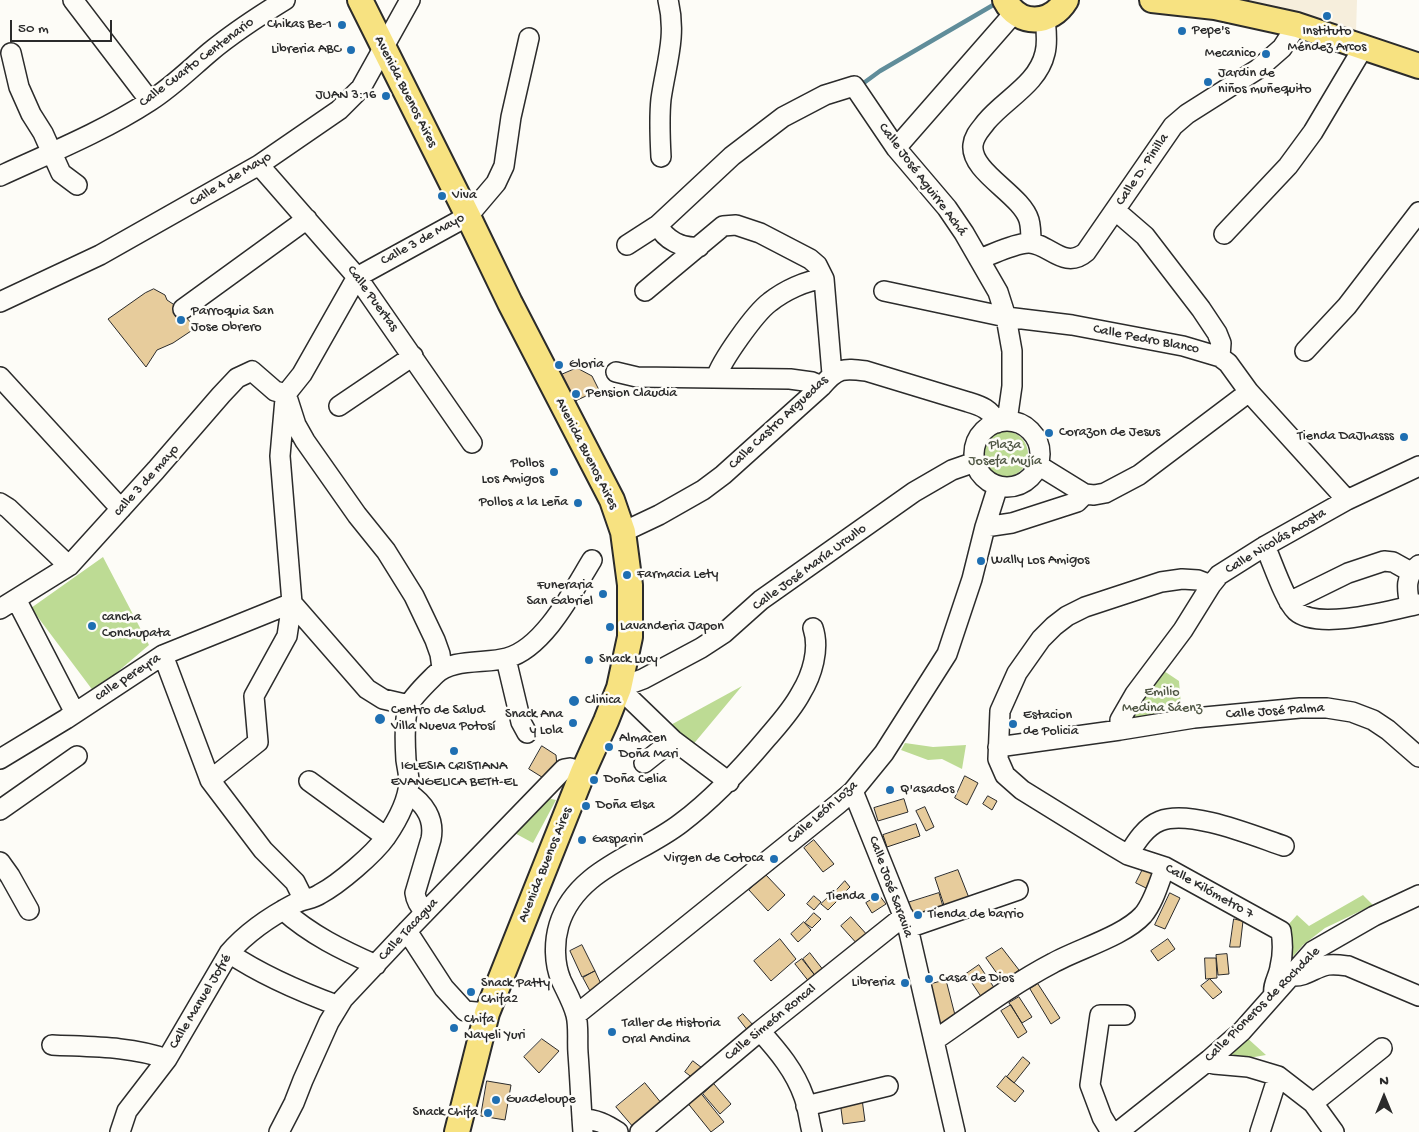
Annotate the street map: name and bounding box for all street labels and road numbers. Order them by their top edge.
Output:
street label: Calle Cuarto Centenario [136,14,258,112]
street label: Avenida Buenos Aires [370,34,440,150]
street label: Calle José Aguirre Achá [874,120,970,240]
street label: Calle D. Pinilla [1113,131,1173,209]
street label: Calle 4 de Mayo [187,149,275,211]
street label: Calle 3 de Mayo [378,210,468,270]
street label: Calle Puertas [343,263,401,335]
street label: Calle Pedro Blanco [1092,322,1200,358]
street label: Calle Castro Arguedas [726,373,832,473]
street label: Avenida Buenos Aires [551,396,621,512]
street label: calle 3 de mayo [111,442,183,520]
street label: Calle Nicolás Acosta [1223,505,1329,579]
street label: Calle José María Urcullo [750,521,870,615]
street label: calle pereyra [92,650,164,706]
street label: Calle José Palma [1225,700,1325,724]
street label: Calle León Loza [784,778,862,848]
street label: Avenida Buenos Aires [515,805,577,925]
street label: Calle José Saravia [864,834,916,940]
street label: Calle Kilómetro 7 [1162,861,1256,923]
street label: Calle Tacagua [376,895,442,965]
street label: Calle Pioneros de Rochdale [1202,944,1324,1066]
street label: Calle Manuel Jofré [166,952,236,1052]
street label: Calle Simeón Roncal [722,981,820,1065]

